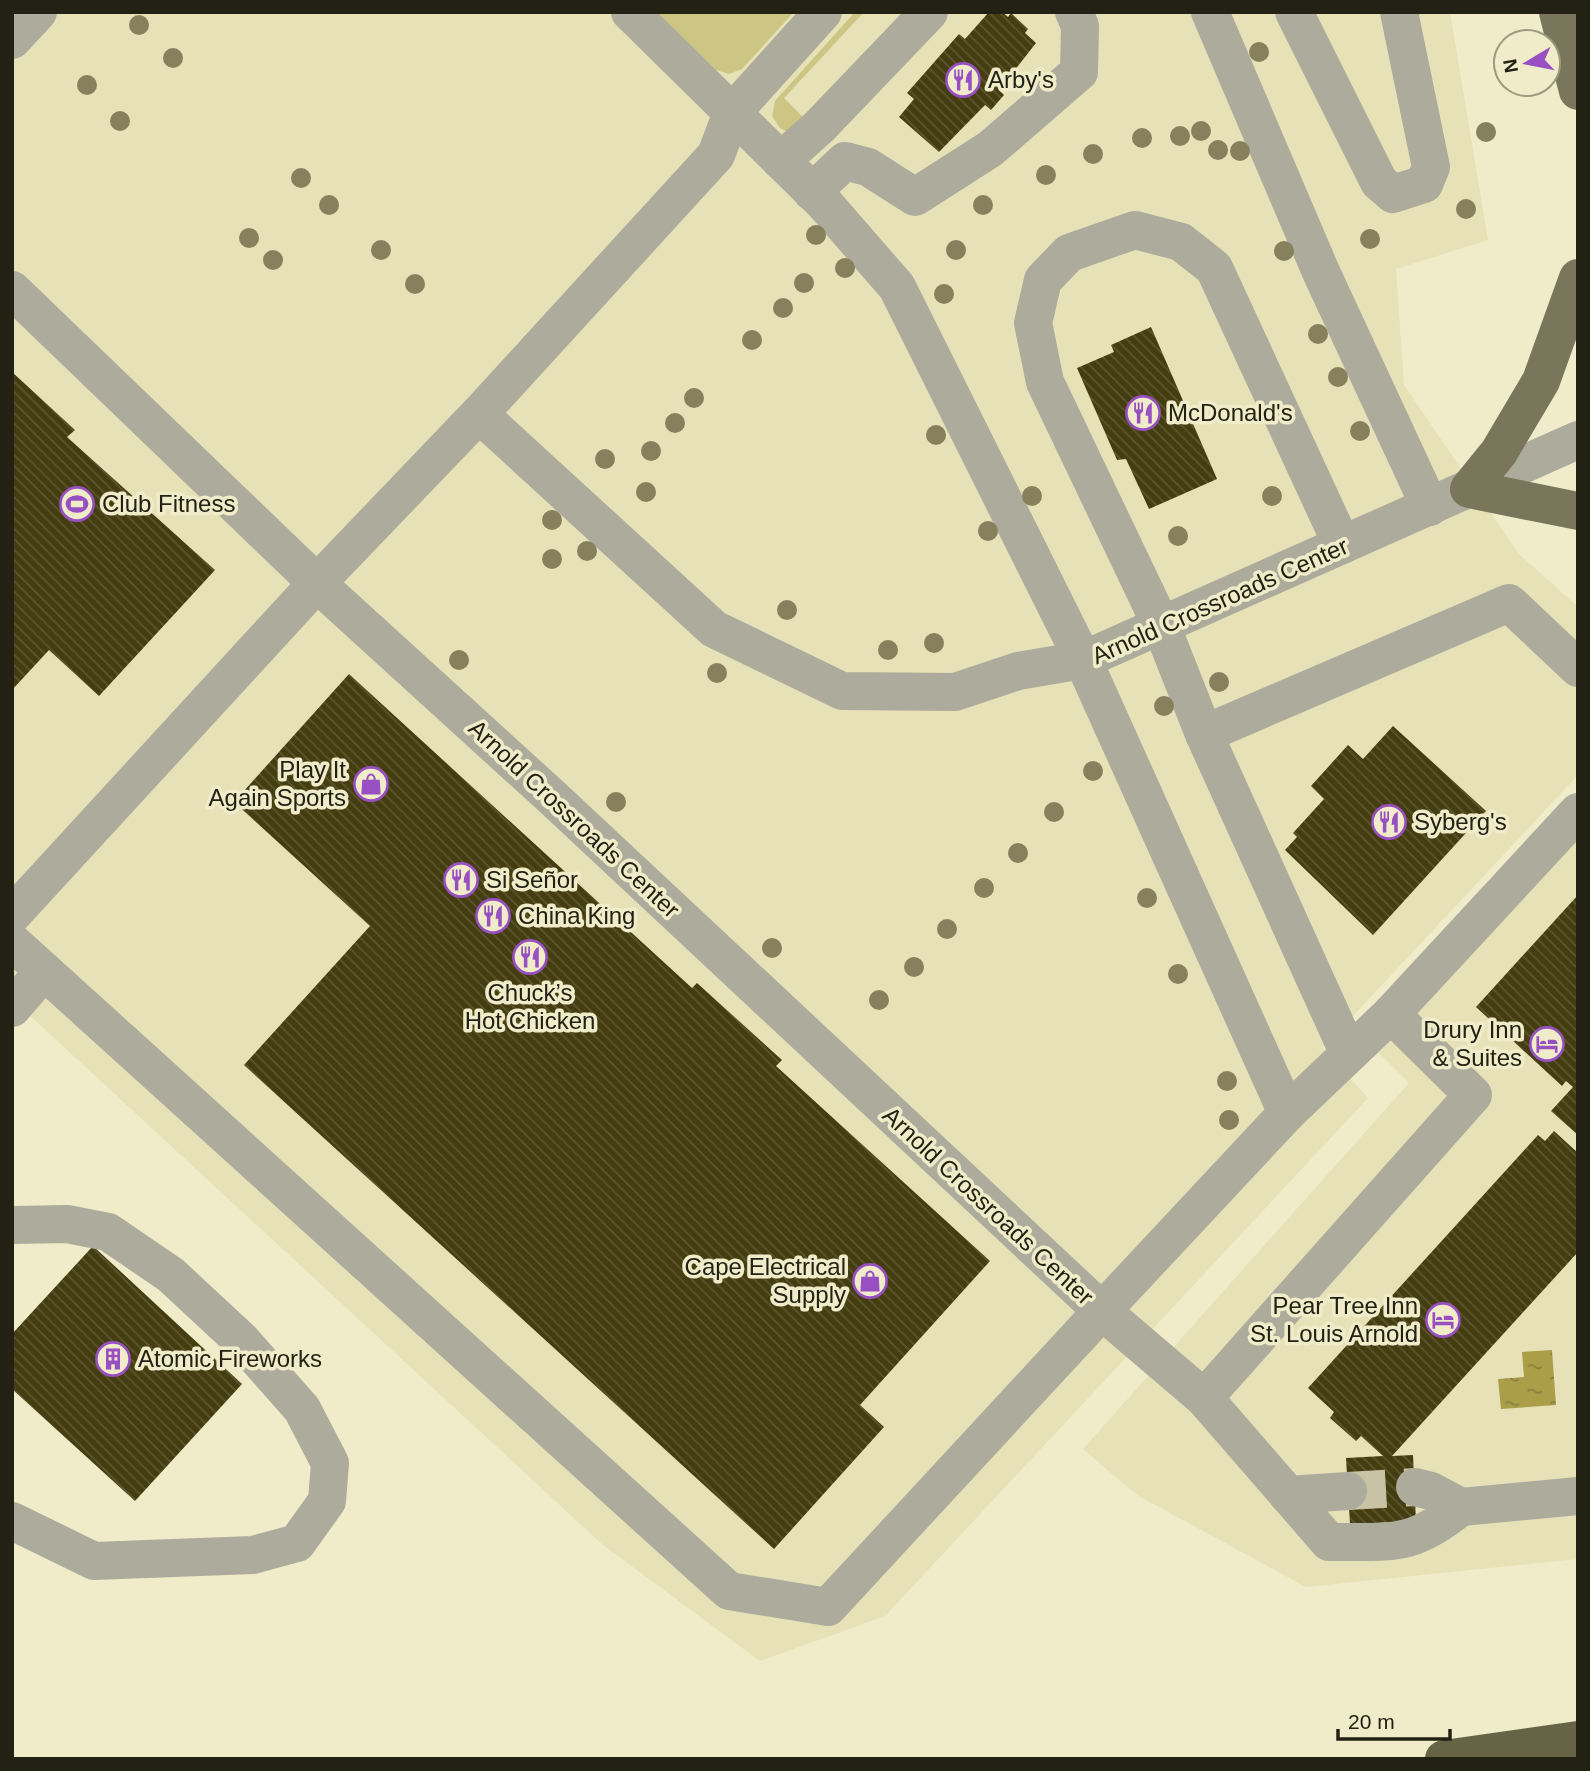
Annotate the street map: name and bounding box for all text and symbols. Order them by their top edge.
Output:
north arrow [1492,28,1562,98]
text: N [1499,57,1522,74]
restaurant icon: Arby's [944,61,982,99]
place label: Arby's [988,66,1054,93]
restaurant icon: McDonald's [1124,394,1162,432]
place label: McDonald's [1168,399,1293,426]
sports icon: Club Fitness [58,485,96,523]
place label: Club Fitness [102,490,235,517]
street label: Arnold Crossroads Center [1088,532,1352,669]
street label: Arnold Crossroads Center [464,714,685,923]
place label: Play It Again Sports [209,756,346,811]
shop icon: Play It Again Sports [352,765,390,803]
restaurant icon: Syberg's [1370,803,1408,841]
place label: Syberg's [1414,808,1507,835]
restaurant icon: Si Señor [442,861,480,899]
place label: Si Señor [486,866,578,893]
restaurant icon: China King [474,897,512,935]
place label: China King [518,902,635,929]
restaurant icon: Chuck’s Hot Chicken [511,938,549,976]
place label: Chuck’s Hot Chicken [465,979,595,1034]
place label: Drury Inn & Suites [1423,1016,1522,1071]
hotel icon: Drury Inn & Suites [1528,1025,1566,1063]
street label: Arnold Crossroads Center [878,1101,1099,1310]
place label: Cape Electrical Supply [685,1253,846,1308]
shop icon: Cape Electrical Supply [851,1262,889,1300]
place label: Pear Tree Inn St. Louis Arnold [1250,1292,1418,1347]
hotel icon: Pear Tree Inn St. Louis Arnold [1424,1301,1462,1339]
building icon: Atomic Fireworks [94,1340,132,1378]
place label: Atomic Fireworks [138,1345,322,1372]
scale bar [1338,1698,1450,1742]
text: 20 m [1348,1710,1395,1733]

